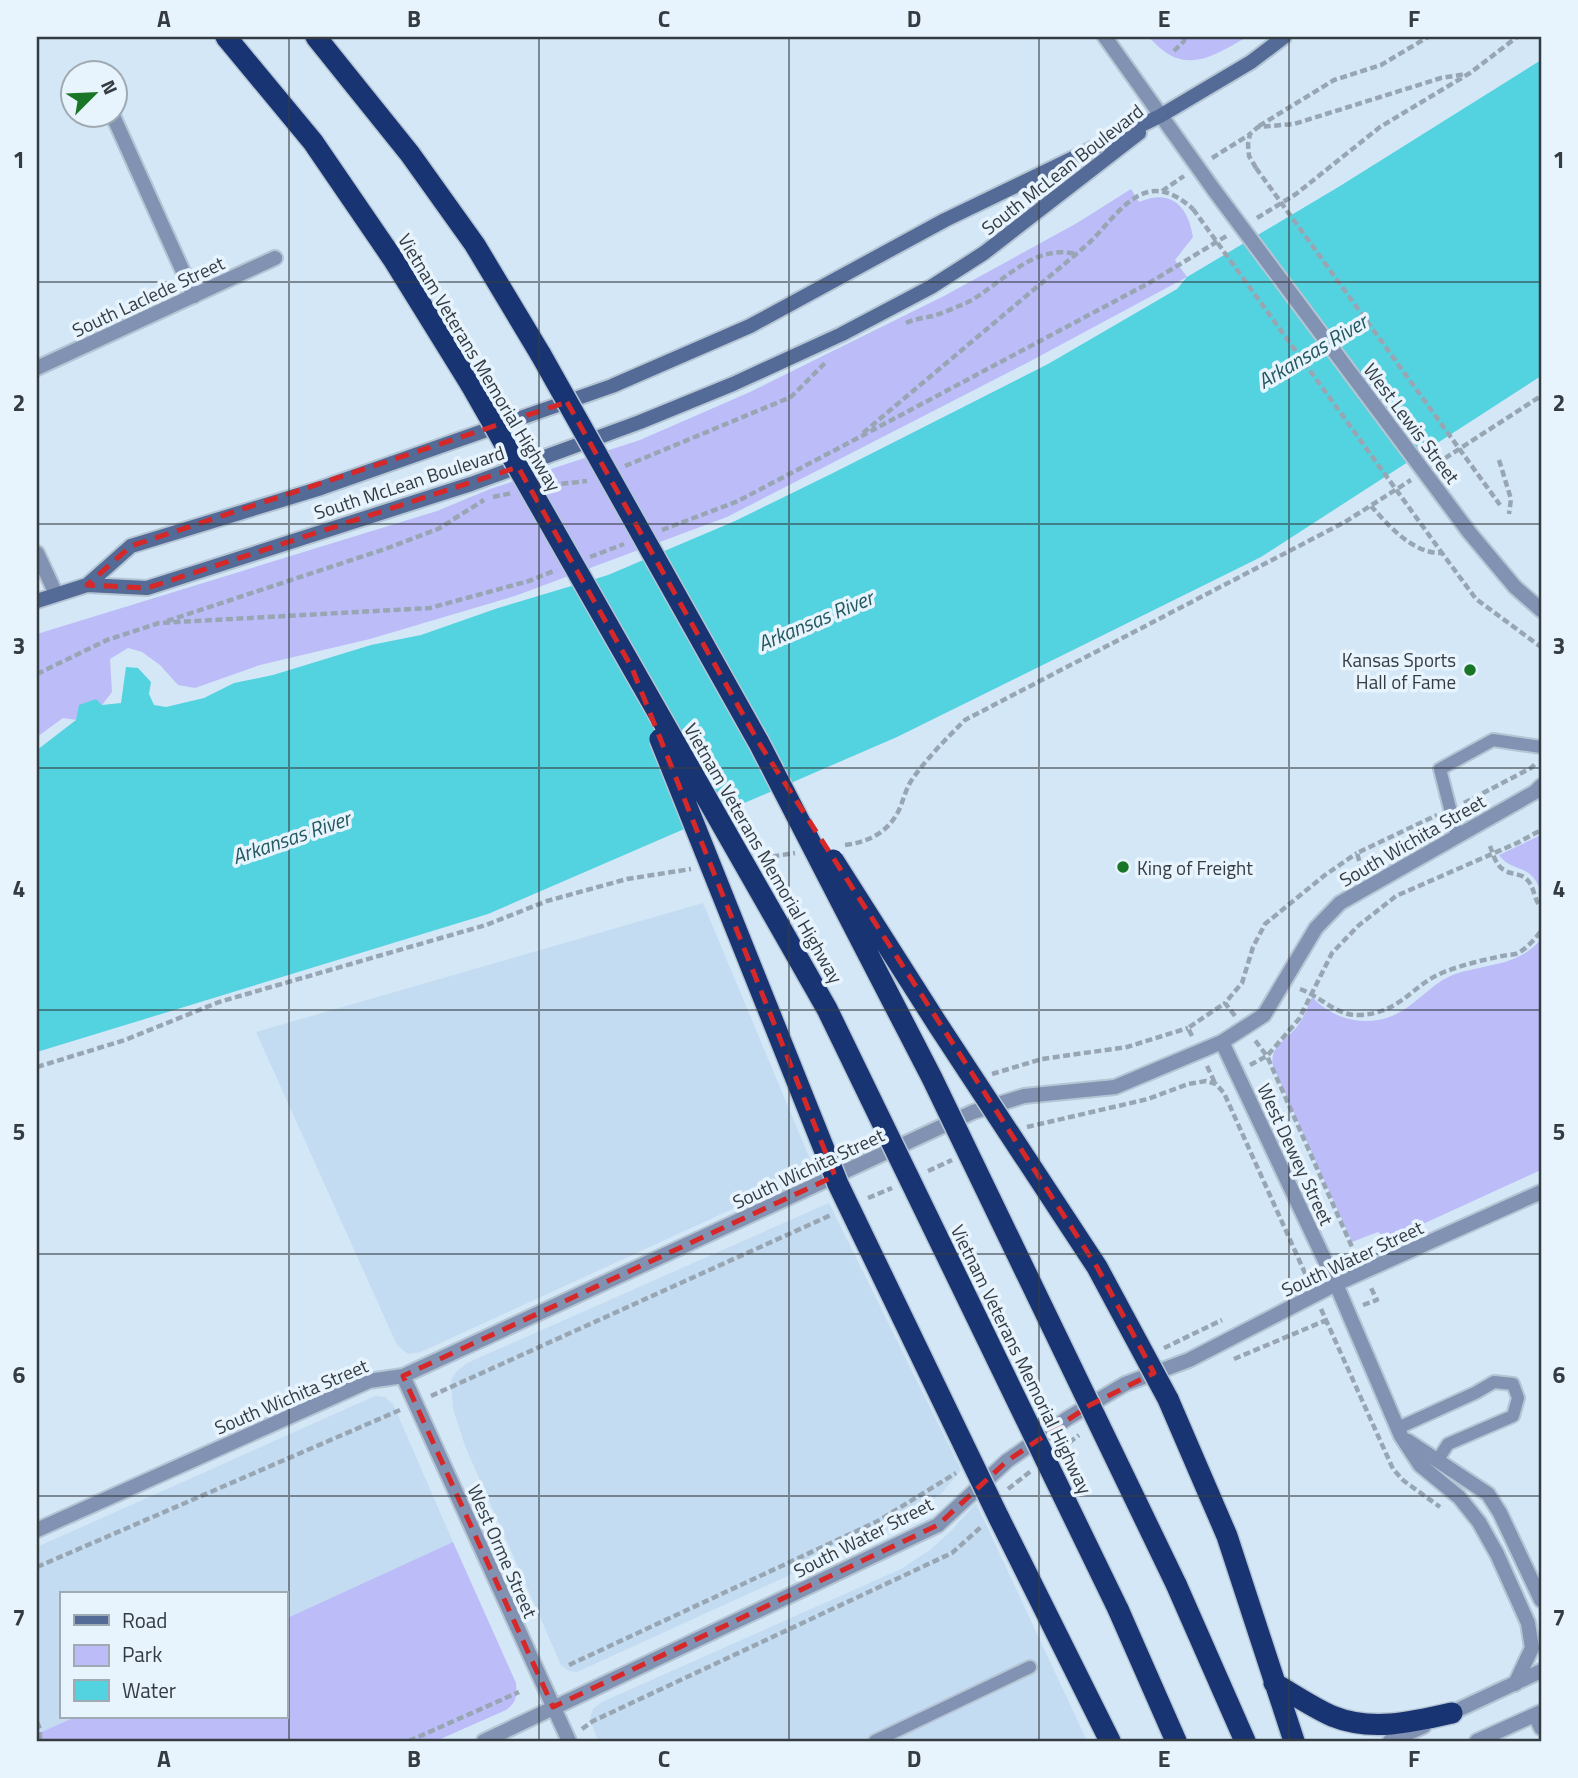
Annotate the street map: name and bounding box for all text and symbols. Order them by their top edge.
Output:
text: A [157,1,171,36]
text: B [407,1,421,36]
text: C [658,1,670,36]
text: D [907,1,921,36]
text: E [1158,1,1170,36]
text: F [1408,1,1420,36]
north arrow [60,60,130,130]
text: N [94,75,126,99]
street label: South McLean Boulevard [975,96,1149,242]
text: 1 [13,142,25,177]
text: 1 [1553,142,1565,177]
street label: Vietnam Veterans Memorial Highway [391,227,569,497]
street label: South Laclede Street [67,248,229,344]
water label: Arkansas River [1251,304,1375,396]
street label: West Lewis Street [1357,356,1467,490]
text: 2 [13,385,25,420]
text: 2 [1553,385,1565,420]
street label: South McLean Boulevard [310,438,508,526]
water label: Arkansas River [752,580,880,659]
text: 3 [13,628,25,663]
text: 3 [1553,628,1565,663]
place label: Kansas Sports Hall of Fame [1342,645,1456,696]
marker: Kansas Sports Hall of Fame [1462,662,1478,678]
street label: Vietnam Veterans Memorial Highway [677,717,851,989]
street label: South Wichita Street [1334,786,1491,894]
water label: Arkansas River [228,801,357,872]
place label: King of Freight [1137,853,1253,882]
marker: King of Freight [1115,859,1131,875]
text: 4 [13,871,25,906]
text: 4 [1553,871,1565,906]
street label: West Dewey Street [1250,1078,1342,1230]
text: 5 [13,1114,25,1149]
text: 5 [1553,1114,1565,1149]
street label: South Wichita Street [727,1120,889,1216]
street label: South Water Street [1276,1212,1428,1304]
street label: Vietnam Veterans Memorial Highway [944,1219,1100,1499]
street label: South Wichita Street [210,1350,373,1441]
text: 6 [13,1357,26,1392]
text: 6 [1553,1357,1566,1392]
street label: West Orme Street [461,1480,546,1623]
street label: South Water Street [788,1489,938,1585]
legend [60,1592,287,1718]
text: 7 [13,1600,25,1635]
text: 7 [1553,1600,1565,1635]
text: Road [122,1604,167,1636]
text: Park [122,1638,162,1670]
text: Water [122,1674,176,1706]
text: A [157,1741,171,1776]
text: B [407,1741,421,1776]
text: C [658,1741,670,1776]
text: D [907,1741,921,1776]
text: E [1158,1741,1170,1776]
text: F [1408,1741,1420,1776]

